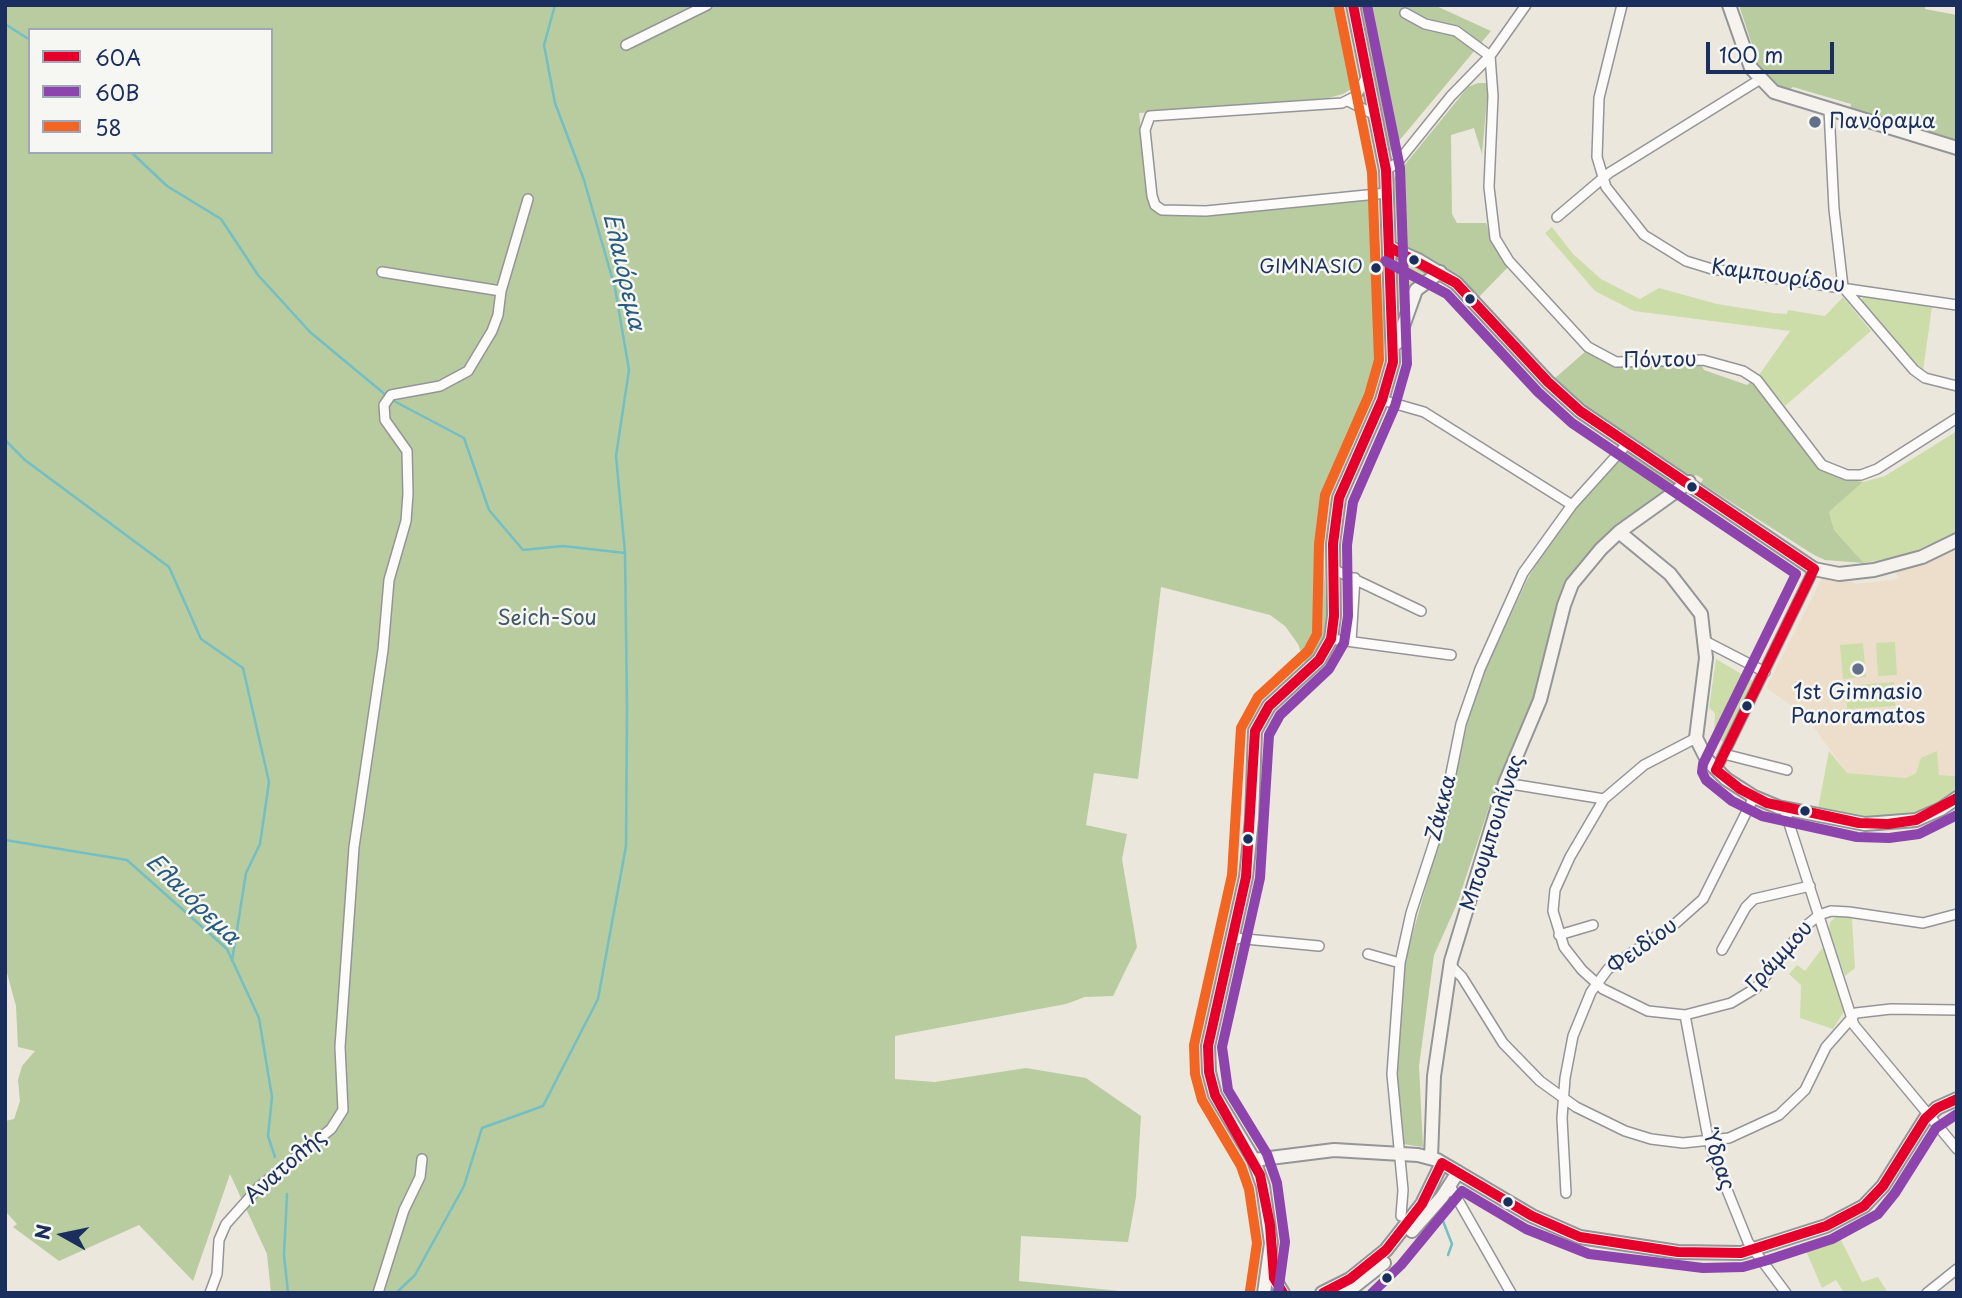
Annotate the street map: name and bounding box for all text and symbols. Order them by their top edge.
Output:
legend [28,28,273,154]
scale bar [1710,28,1838,72]
text: 100 m [1719,38,1783,70]
text: 60Α [95,41,141,73]
text: 60Β [95,76,139,108]
place label: Πανόραμα [1829,109,1936,135]
text: 58 [95,111,122,143]
marker: Πανόραμα [1807,114,1823,130]
water label: Ελαιόρεμα [596,211,650,333]
unlabelled marker [1407,253,1421,267]
street label: Καμπουρίδου [1709,255,1847,299]
place label: GIMNASIO [1259,257,1363,279]
marker: GIMNASIO [1369,261,1383,275]
unlabelled marker [1463,292,1477,306]
street label: Πόντου [1623,348,1697,374]
unlabelled marker [1685,480,1699,494]
park label: Seich-Sou [497,606,597,632]
marker: 1st Gimnasio Panoramatos [1850,661,1866,677]
place label: 1st Gimnasio Panoramatos [1791,680,1925,730]
unlabelled marker [1740,699,1754,713]
street label: Μπουμπουλίνας [1456,752,1530,914]
street label: Ζάκκα [1422,772,1462,844]
unlabelled marker [1798,804,1812,818]
unlabelled marker [1241,832,1255,846]
water label: Ελαιόρεμα [140,849,244,951]
street label: Φειδίου [1603,913,1683,981]
street label: Γράμμου [1741,916,1819,998]
street label: Ανατολής [240,1125,332,1209]
street label: Ύδρας [1697,1128,1739,1194]
unlabelled marker [1501,1195,1515,1209]
north arrow [28,1200,98,1270]
text: N [27,1222,57,1241]
unlabelled marker [1380,1271,1394,1285]

